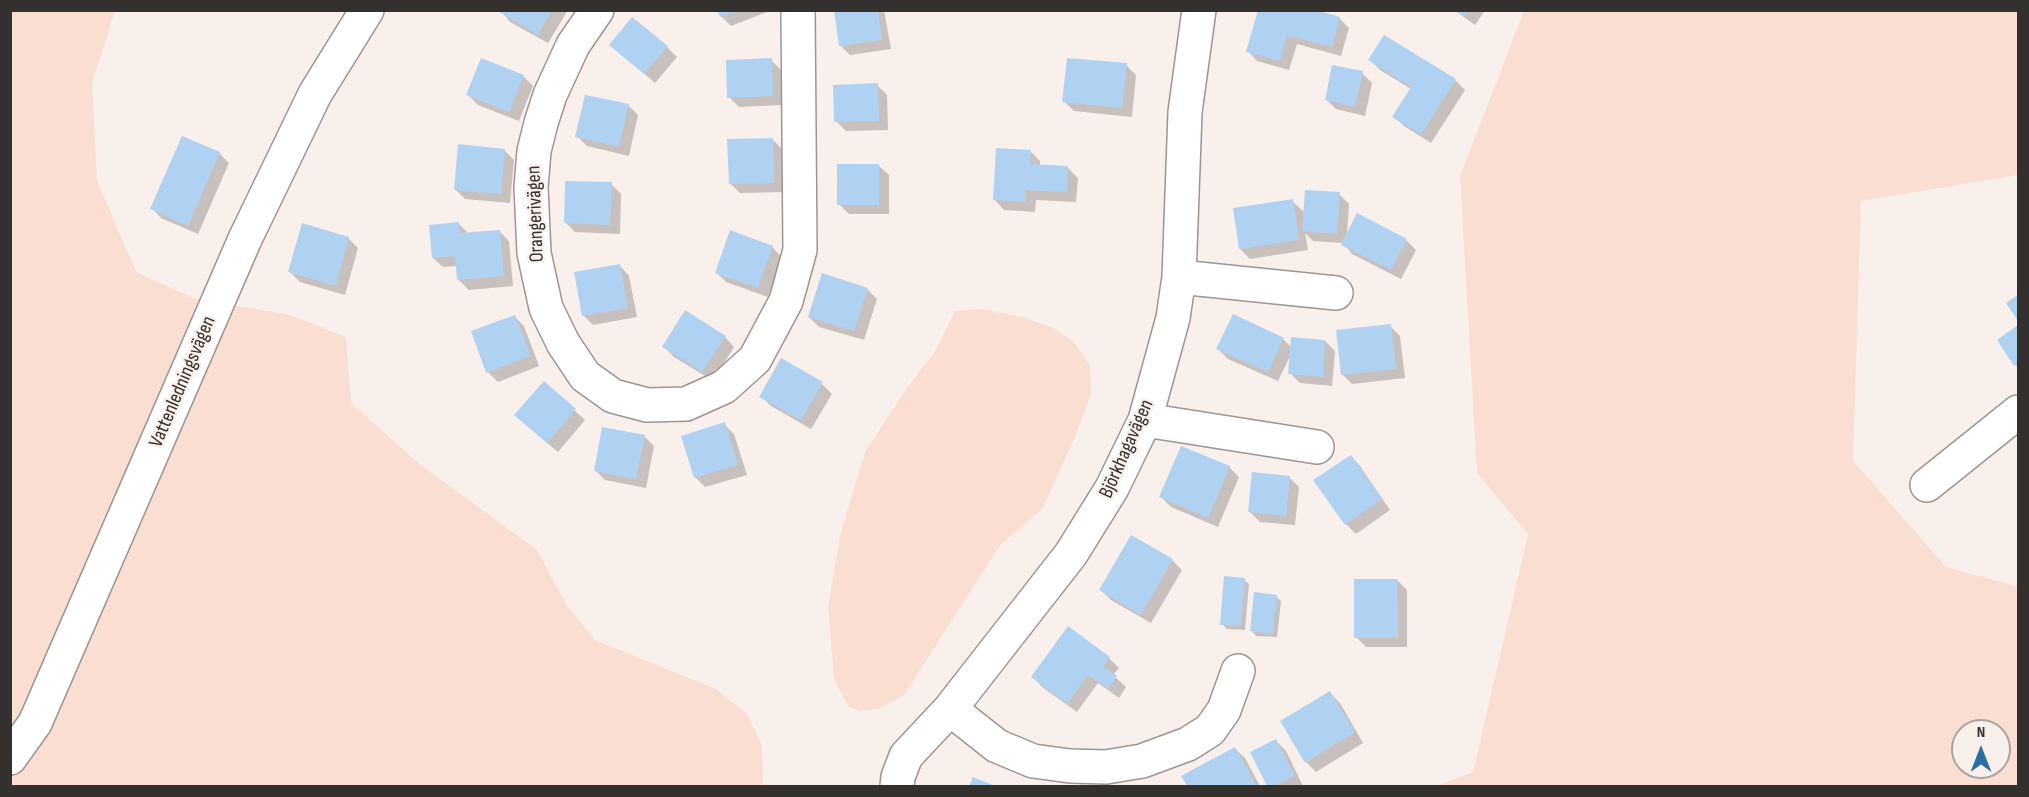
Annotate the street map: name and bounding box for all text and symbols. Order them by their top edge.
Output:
street label: Orangerivägen [522,165,550,263]
street label: Vattenledningsvägen [145,313,221,451]
street label: Björkhagavägen [1095,396,1159,502]
north arrow [1951,719,2011,779]
text: N [1977,723,1985,742]

